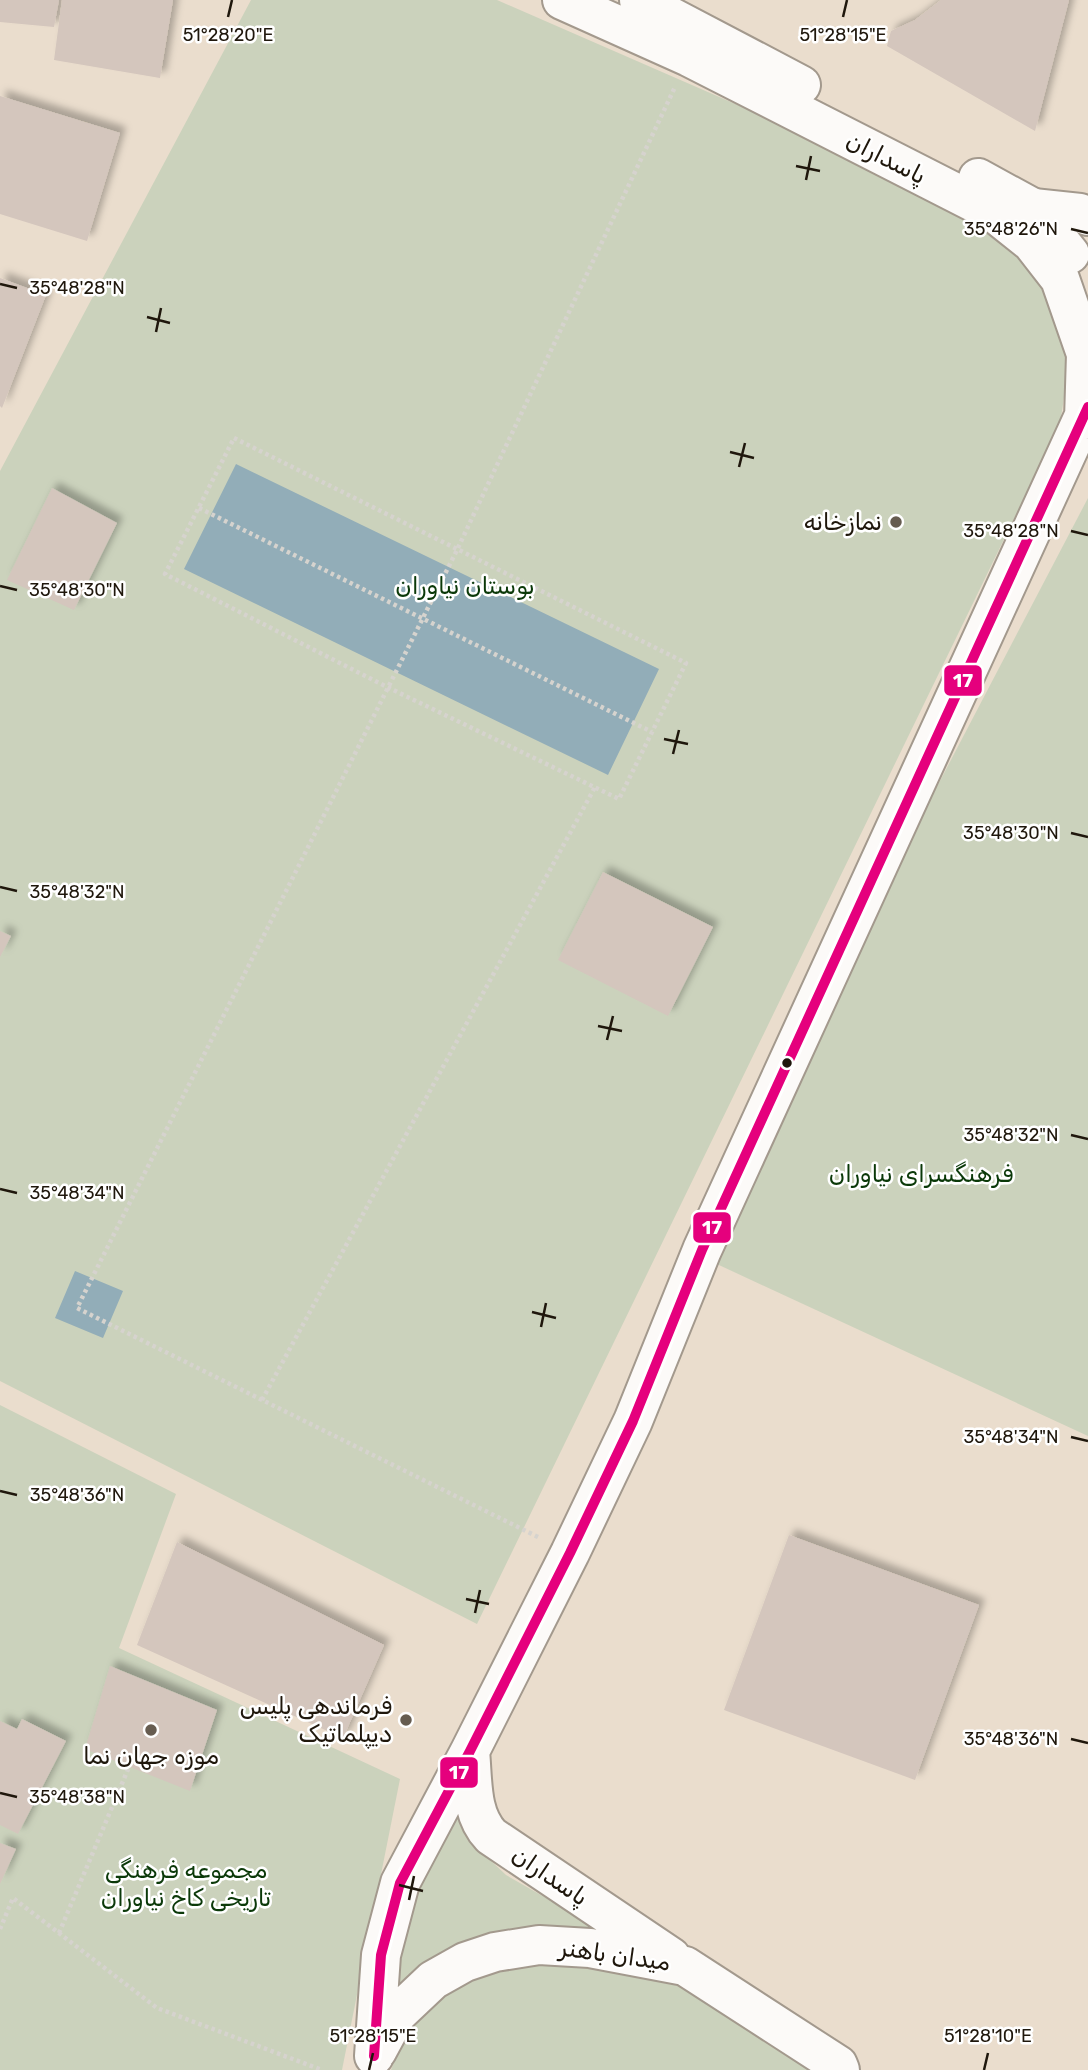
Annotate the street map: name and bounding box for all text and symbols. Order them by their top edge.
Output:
text: 51°28'20"E [183,24,273,46]
text: 51°28'15"E [799,24,887,46]
street label: پاسداران [840,126,931,192]
text: 35°48'26"N [964,218,1058,240]
text: 35°48'28"N [29,277,125,299]
place label: نمازخانه [804,508,882,536]
marker: نمازخانه [888,514,904,530]
text: 35°48'28"N [963,520,1059,542]
park label: بوستان نیاوران [395,572,535,600]
text: 35°48'30"N [29,579,125,601]
line badge: 17 [943,664,983,697]
text: 17 [953,669,973,692]
text: 35°48'30"N [963,822,1059,844]
text: 35°48'32"N [30,881,124,903]
unlabelled marker [780,1056,794,1070]
text: 35°48'32"N [964,1124,1058,1146]
park label: فرهنگسرای نیاوران [829,1160,1013,1188]
text: 35°48'34"N [29,1182,125,1204]
line badge: 17 [692,1211,732,1244]
text: 17 [702,1216,722,1239]
text: 35°48'34"N [963,1426,1059,1448]
text: 35°48'36"N [30,1484,124,1506]
place label: فرماندهی پلیس دیپلماتیک [239,1692,392,1750]
marker: فرماندهی پلیس دیپلماتیک [398,1712,414,1728]
marker: موزه جهان نما [143,1722,159,1738]
text: 35°48'36"N [964,1728,1058,1750]
place label: موزه جهان نما [83,1742,219,1770]
line badge: 17 [439,1756,479,1789]
text: 17 [449,1761,469,1784]
text: 35°48'38"N [29,1786,125,1808]
street label: پاسداران [505,1840,593,1913]
park label: مجموعه فرهنگی تاریخی کاخ نیاوران [101,1856,271,1914]
street label: میدان باهنر [556,1933,672,1977]
text: 51°28'15"E [329,2025,417,2047]
text: 51°28'10"E [944,2025,1032,2047]

